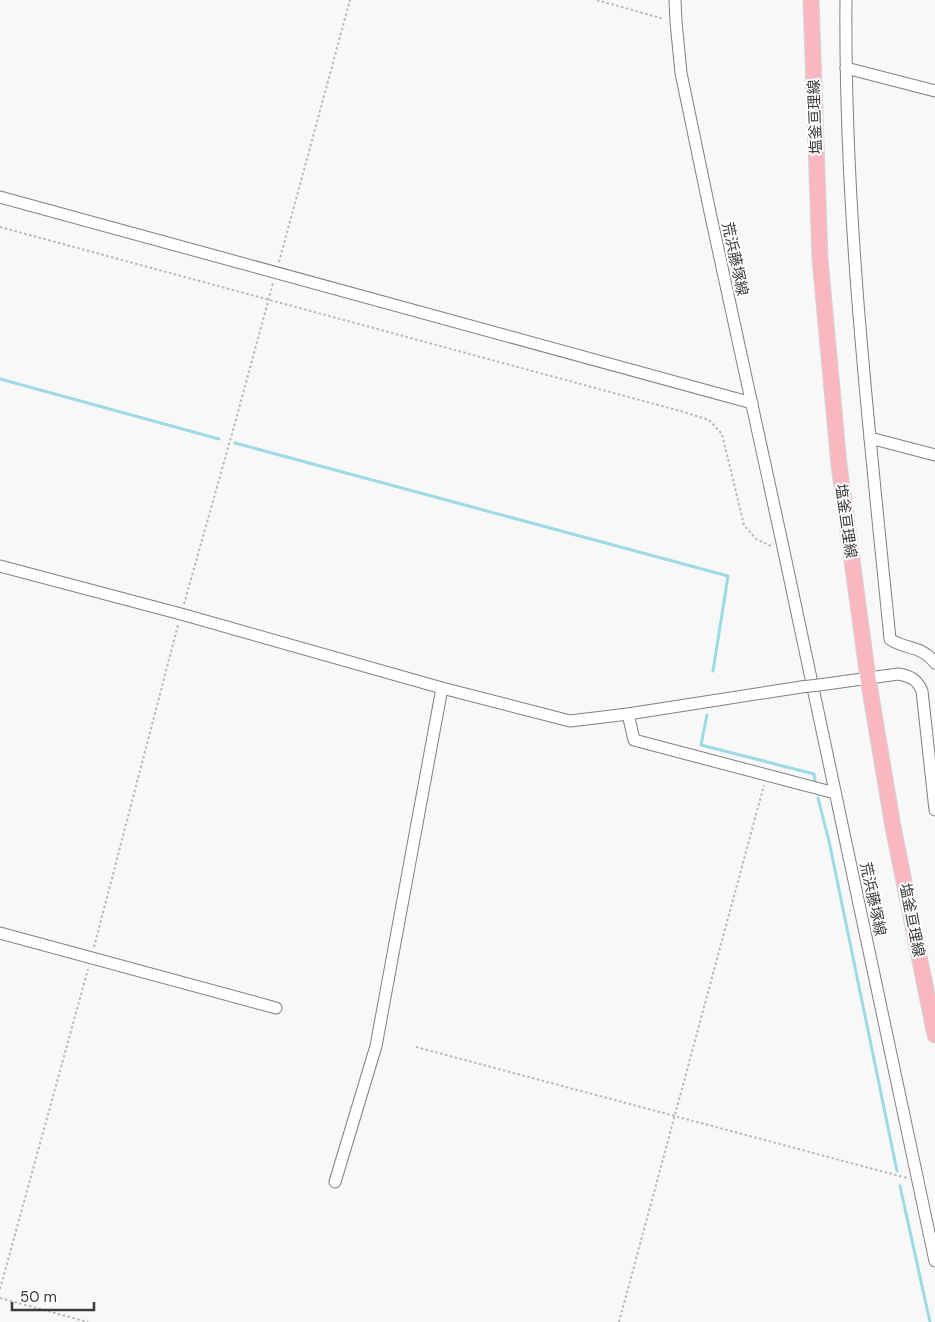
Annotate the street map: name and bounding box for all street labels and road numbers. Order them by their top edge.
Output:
street label: 塩釜亘理線 [804,79,826,155]
street label: 荒浜藤塚線 [717,220,753,298]
street label: 塩釜亘理線 [831,482,861,560]
street label: 荒浜藤塚線 [855,860,891,938]
street label: 塩釜亘理線 [895,881,929,959]

